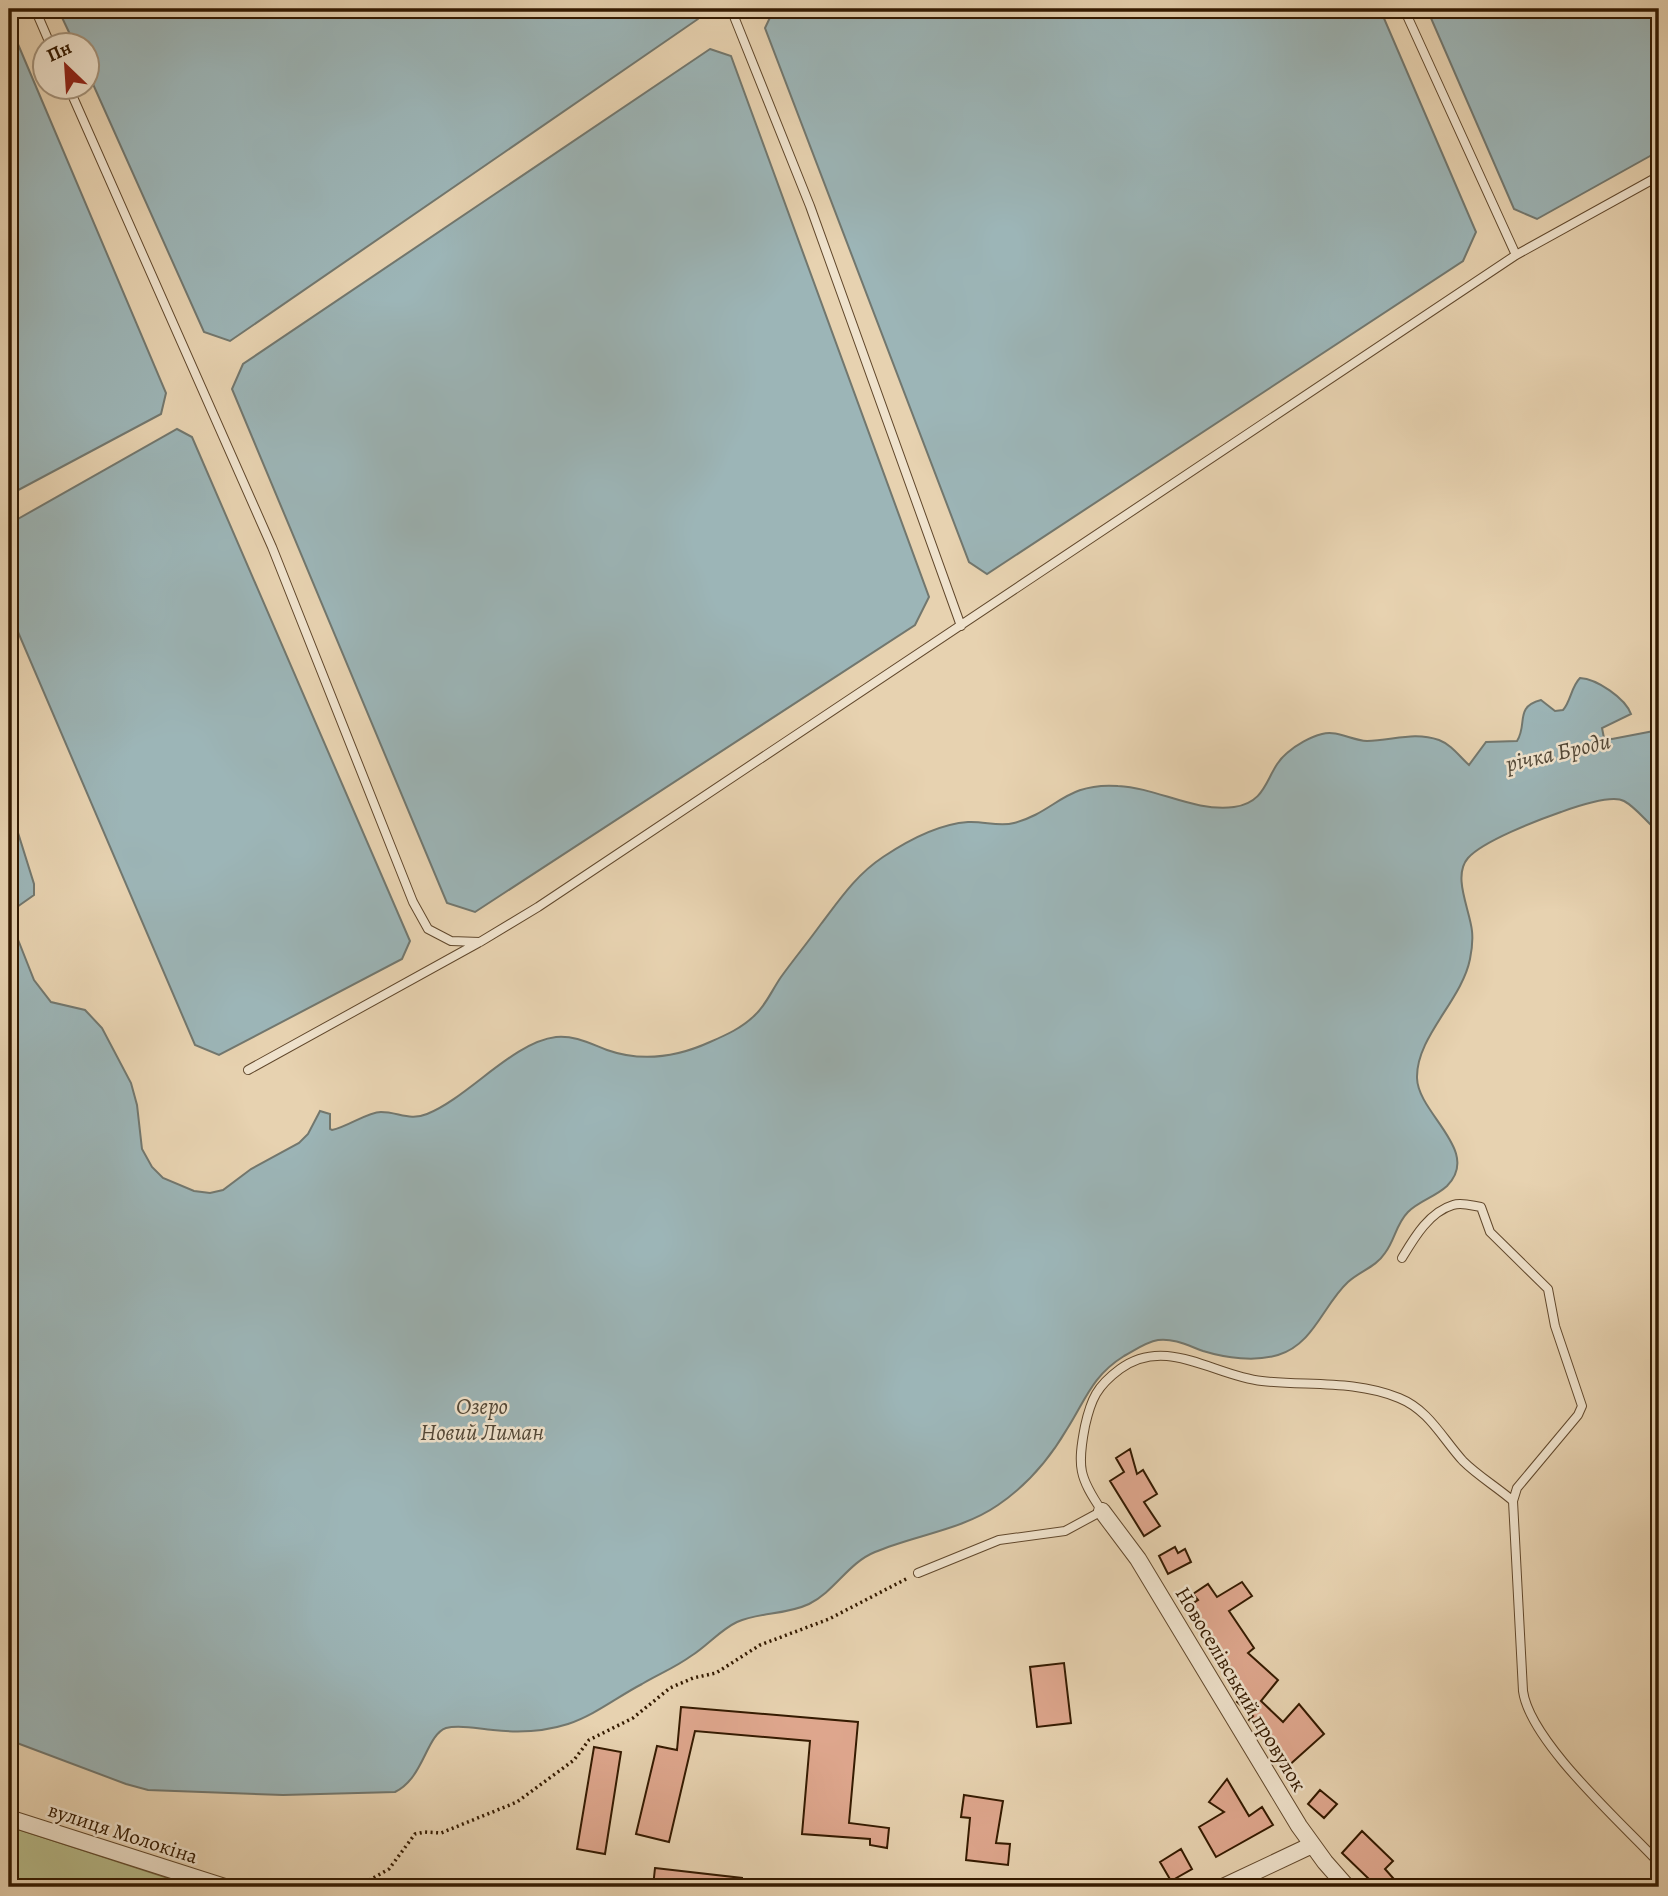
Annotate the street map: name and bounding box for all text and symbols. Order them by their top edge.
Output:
north arrow [32,32,102,102]
text: Пн [42,34,76,69]
water label: річка Броди [1502,725,1614,780]
water label: Озеро Новий Лиман [420,1391,544,1448]
street label: Новоселівський провулок [1169,1581,1313,1797]
street label: вулиця Молокіна [44,1796,202,1871]

